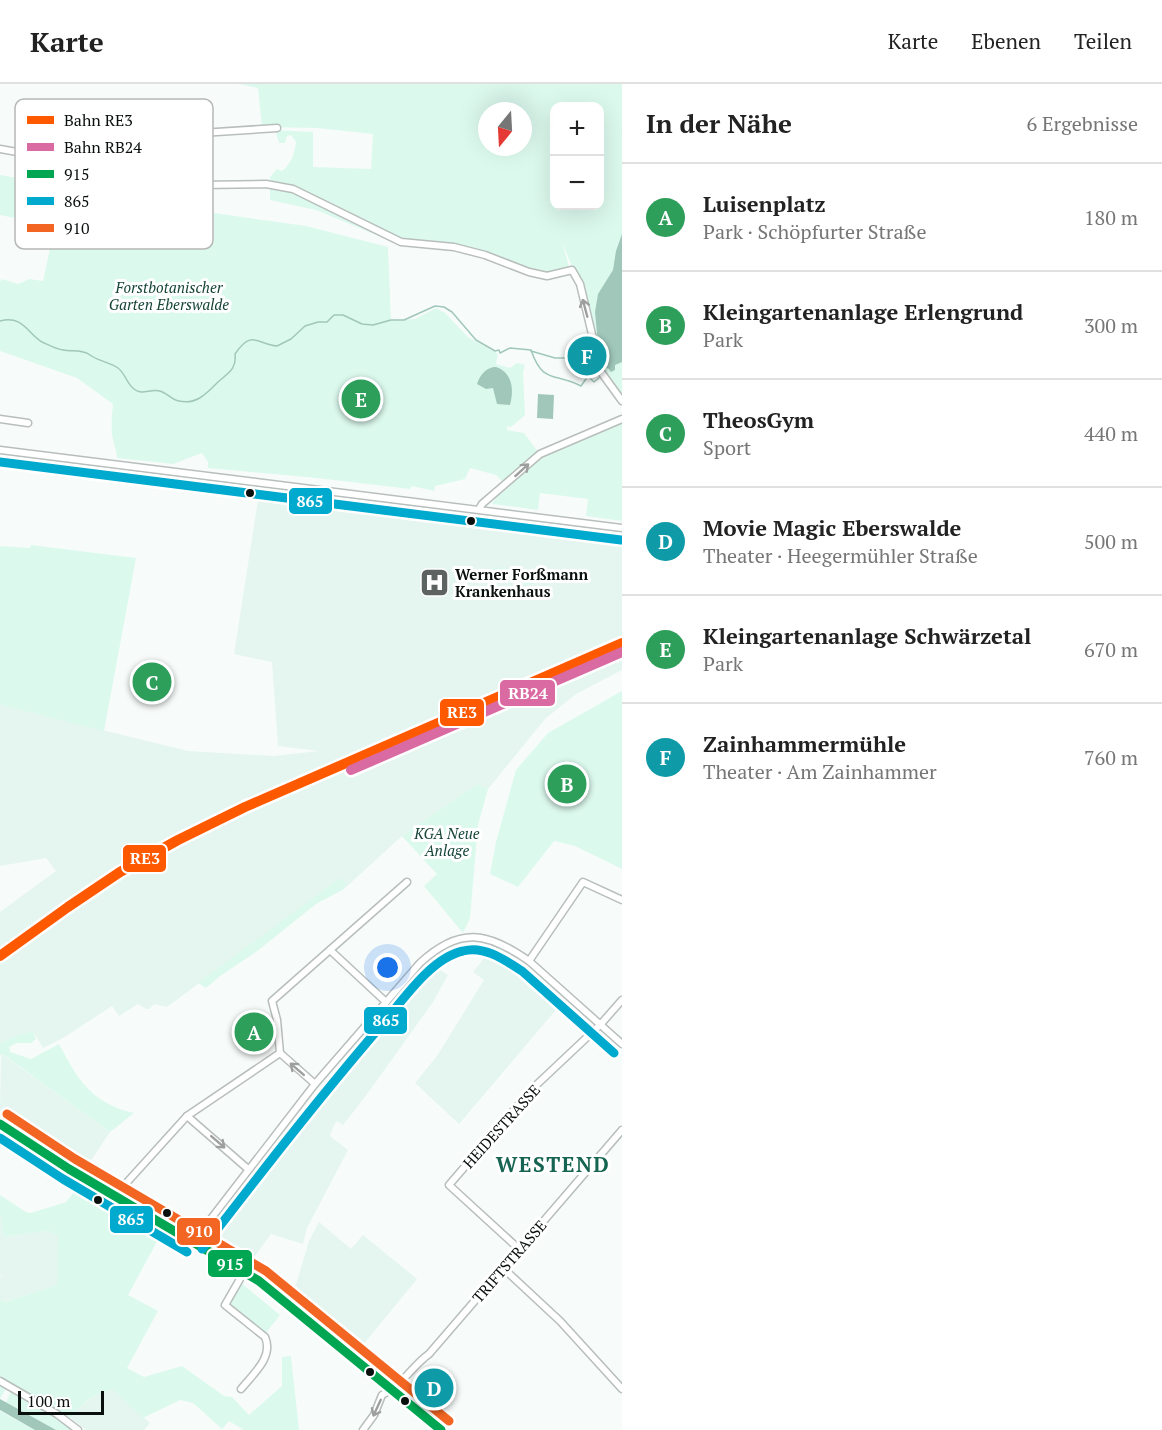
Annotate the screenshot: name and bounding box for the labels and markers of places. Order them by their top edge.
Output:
pin: F [568,334,606,378]
pin: E [342,376,380,422]
unlabelled marker [244,487,256,499]
unlabelled marker [465,515,477,527]
place label: Werner Forßmann Krankenhaus [455,564,588,601]
hospital icon: Werner Forßmann Krankenhaus [418,567,450,599]
pin: C [132,660,172,704]
pin: B [548,762,586,806]
pin: A [234,1010,274,1054]
unlabelled marker [92,1194,104,1206]
unlabelled marker [161,1207,173,1219]
unlabelled marker [364,1366,376,1378]
pin: D [414,1366,454,1410]
unlabelled marker [399,1395,411,1407]

